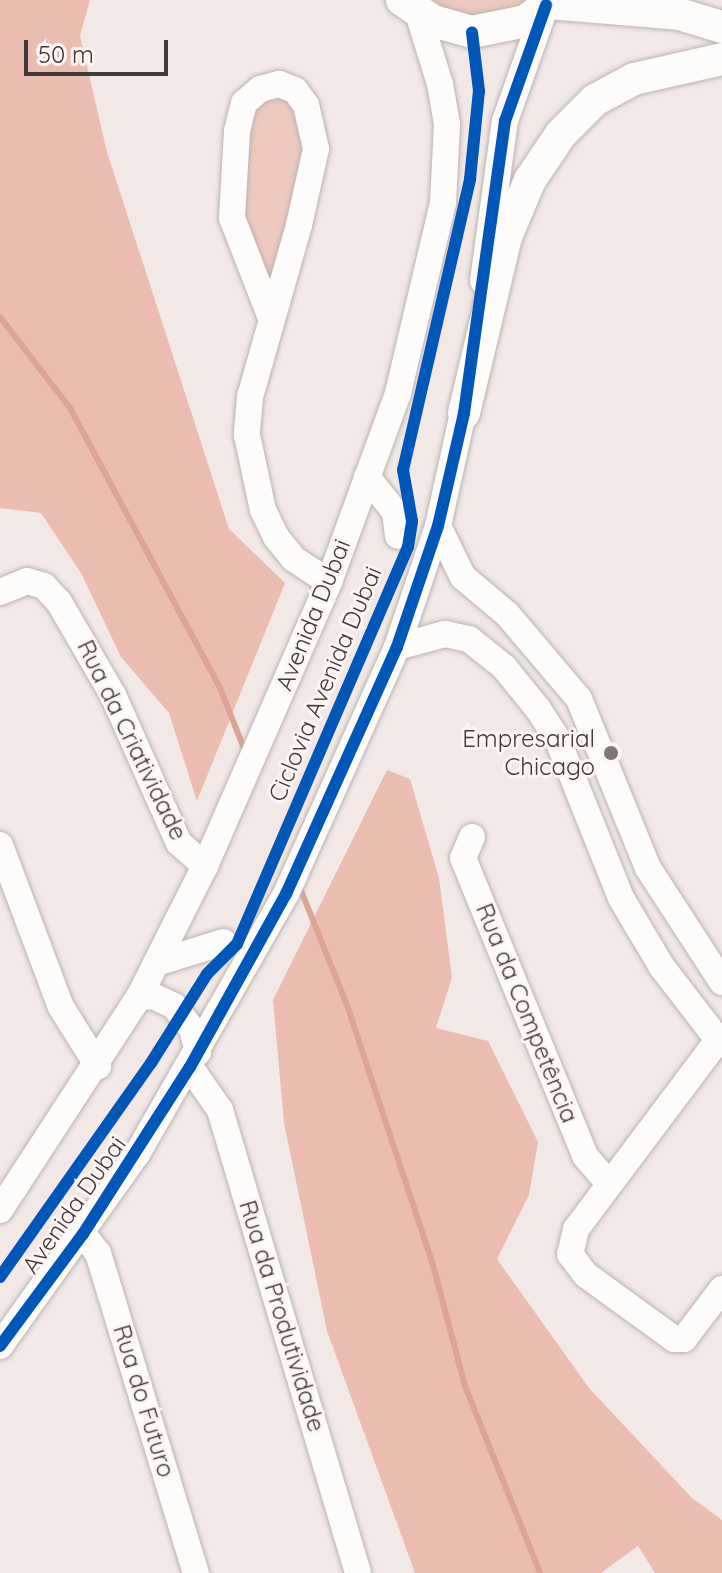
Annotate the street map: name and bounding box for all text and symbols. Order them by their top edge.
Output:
scale bar [28,24,172,74]
text: 50 m [38,39,94,69]
street label: Avenida Dubai [270,535,356,695]
street label: Ciclovia Avenida Dubai [262,562,388,806]
street label: Rua da Criatividade [71,635,193,845]
place label: Empresarial Chicago [462,725,595,781]
marker: Empresarial Chicago [602,744,620,762]
street label: Rua da Competência [470,899,584,1127]
street label: Avenida Dubai [16,1131,132,1279]
street label: Rua da Produtividade [233,1197,331,1435]
street label: Rua do Futuro [107,1321,181,1481]

